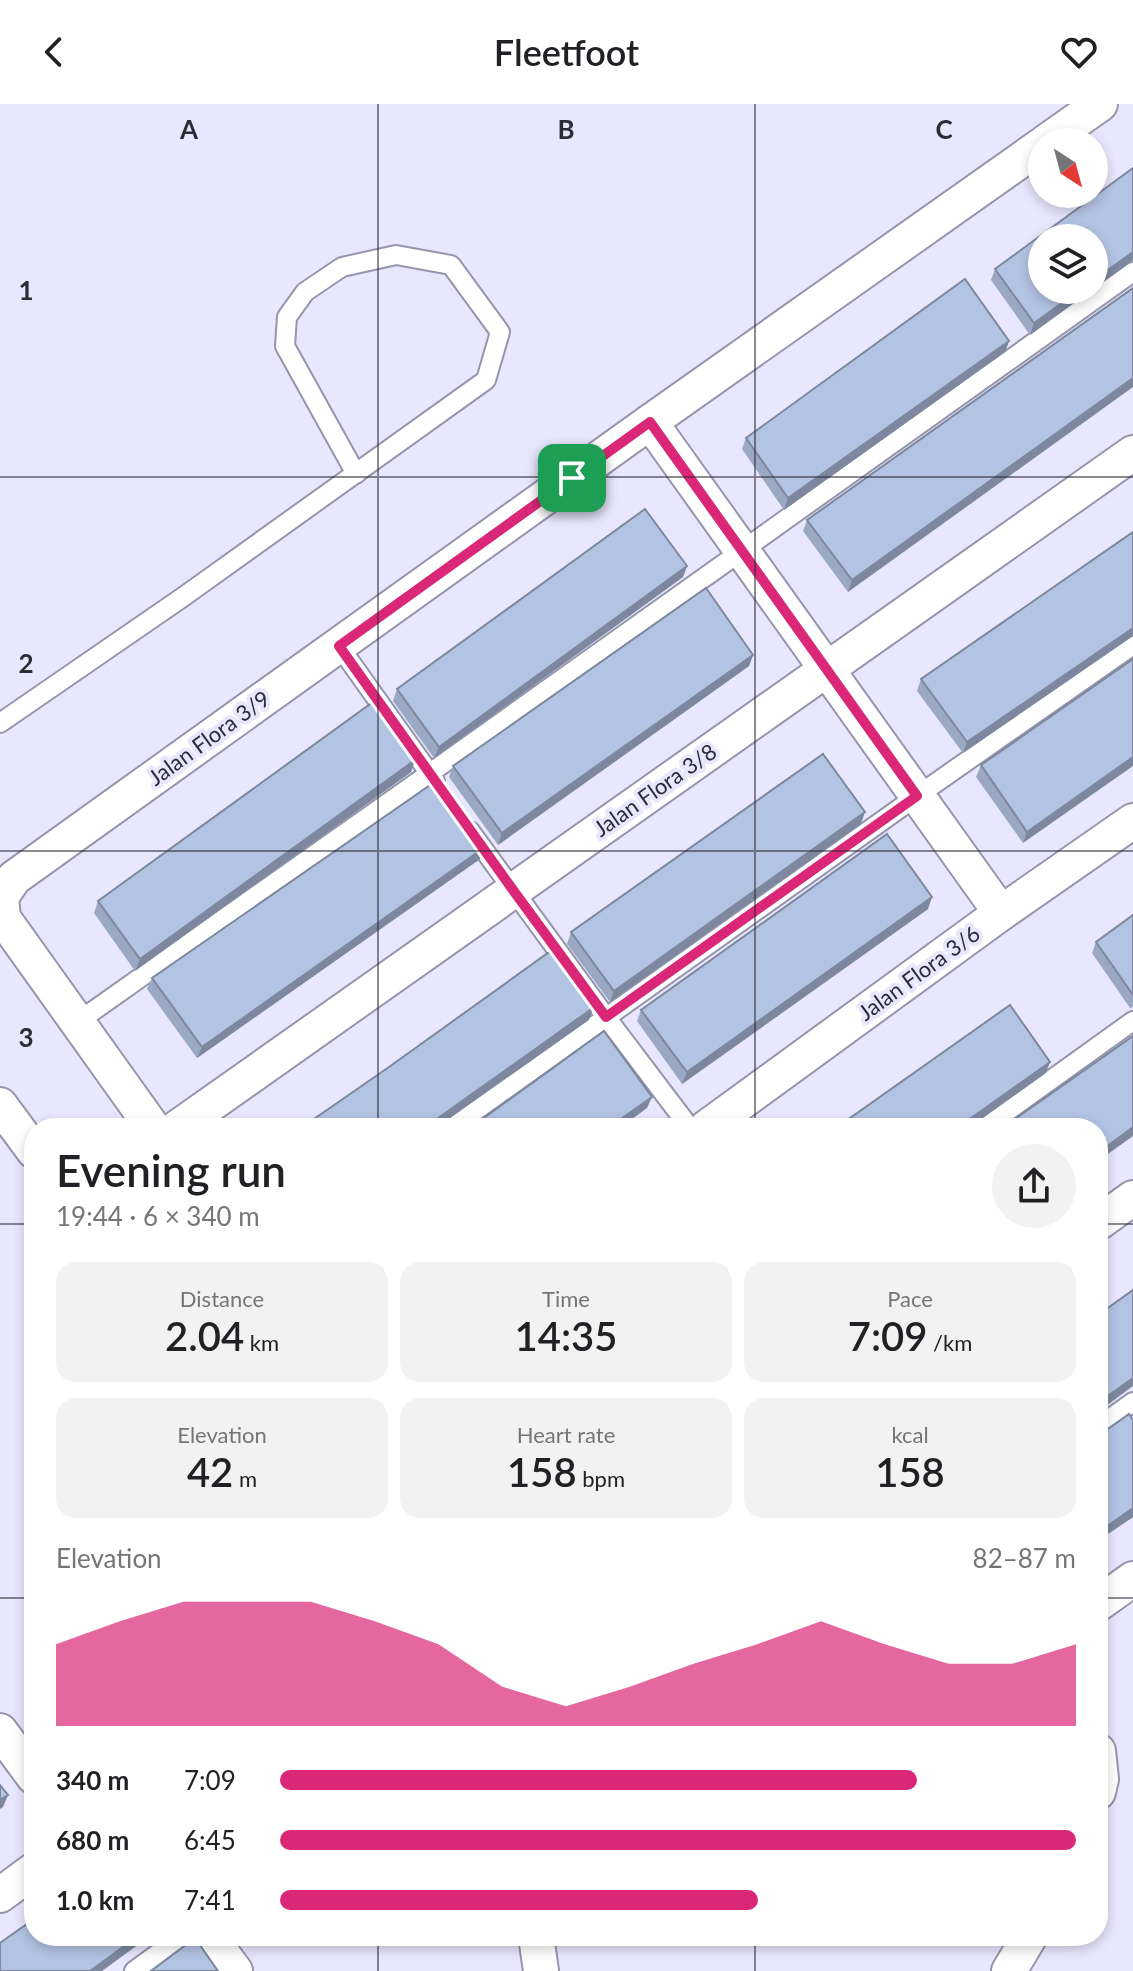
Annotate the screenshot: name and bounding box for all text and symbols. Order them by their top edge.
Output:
icon: back [32,30,76,74]
text: Fleetfoot [494,30,639,74]
icon: heart [1057,30,1101,74]
text: A [179,113,199,145]
text: B [557,113,575,145]
text: C [935,113,953,145]
north arrow [1028,128,1108,208]
map controls [1028,128,1108,304]
button: layers [1028,224,1108,304]
text: 1 [18,274,34,306]
pin [538,444,606,512]
icon: arrive [550,456,594,500]
text: 2 [18,647,34,679]
street label: Jalan Flora 3/9 [143,684,275,791]
street label: Jalan Flora 3/8 [588,737,721,842]
street label: Jalan Flora 3/6 [853,919,985,1026]
text: 3 [18,1021,34,1053]
text: Evening run [56,1144,286,1196]
button: share [992,1144,1076,1228]
text: 19:44 · 6 × 340 m [56,1200,260,1232]
text: Distance [180,1285,264,1312]
text: Time [542,1285,590,1312]
text: Pace [887,1285,933,1312]
text: 2.04 [165,1312,244,1360]
text: 14:35 [515,1312,617,1360]
text: 7:09 [848,1312,927,1360]
text: km [244,1329,279,1356]
text: /km [927,1329,972,1356]
text: Elevation [177,1421,267,1448]
text: Heart rate [517,1421,615,1448]
text: kcal [891,1421,929,1448]
text: 42 [187,1448,233,1496]
text: 158 [507,1448,577,1496]
text: 158 [875,1448,945,1496]
text: m [233,1465,257,1492]
text: bpm [577,1465,625,1492]
text: Elevation [56,1542,162,1574]
text: 82–87 m [973,1542,1076,1574]
text: 340 m [56,1764,129,1796]
text: 7:09 [184,1764,236,1796]
text: 680 m [56,1824,129,1856]
text: 6:45 [184,1824,236,1856]
text: 1.0 km [56,1884,134,1916]
text: 7:41 [184,1884,236,1916]

